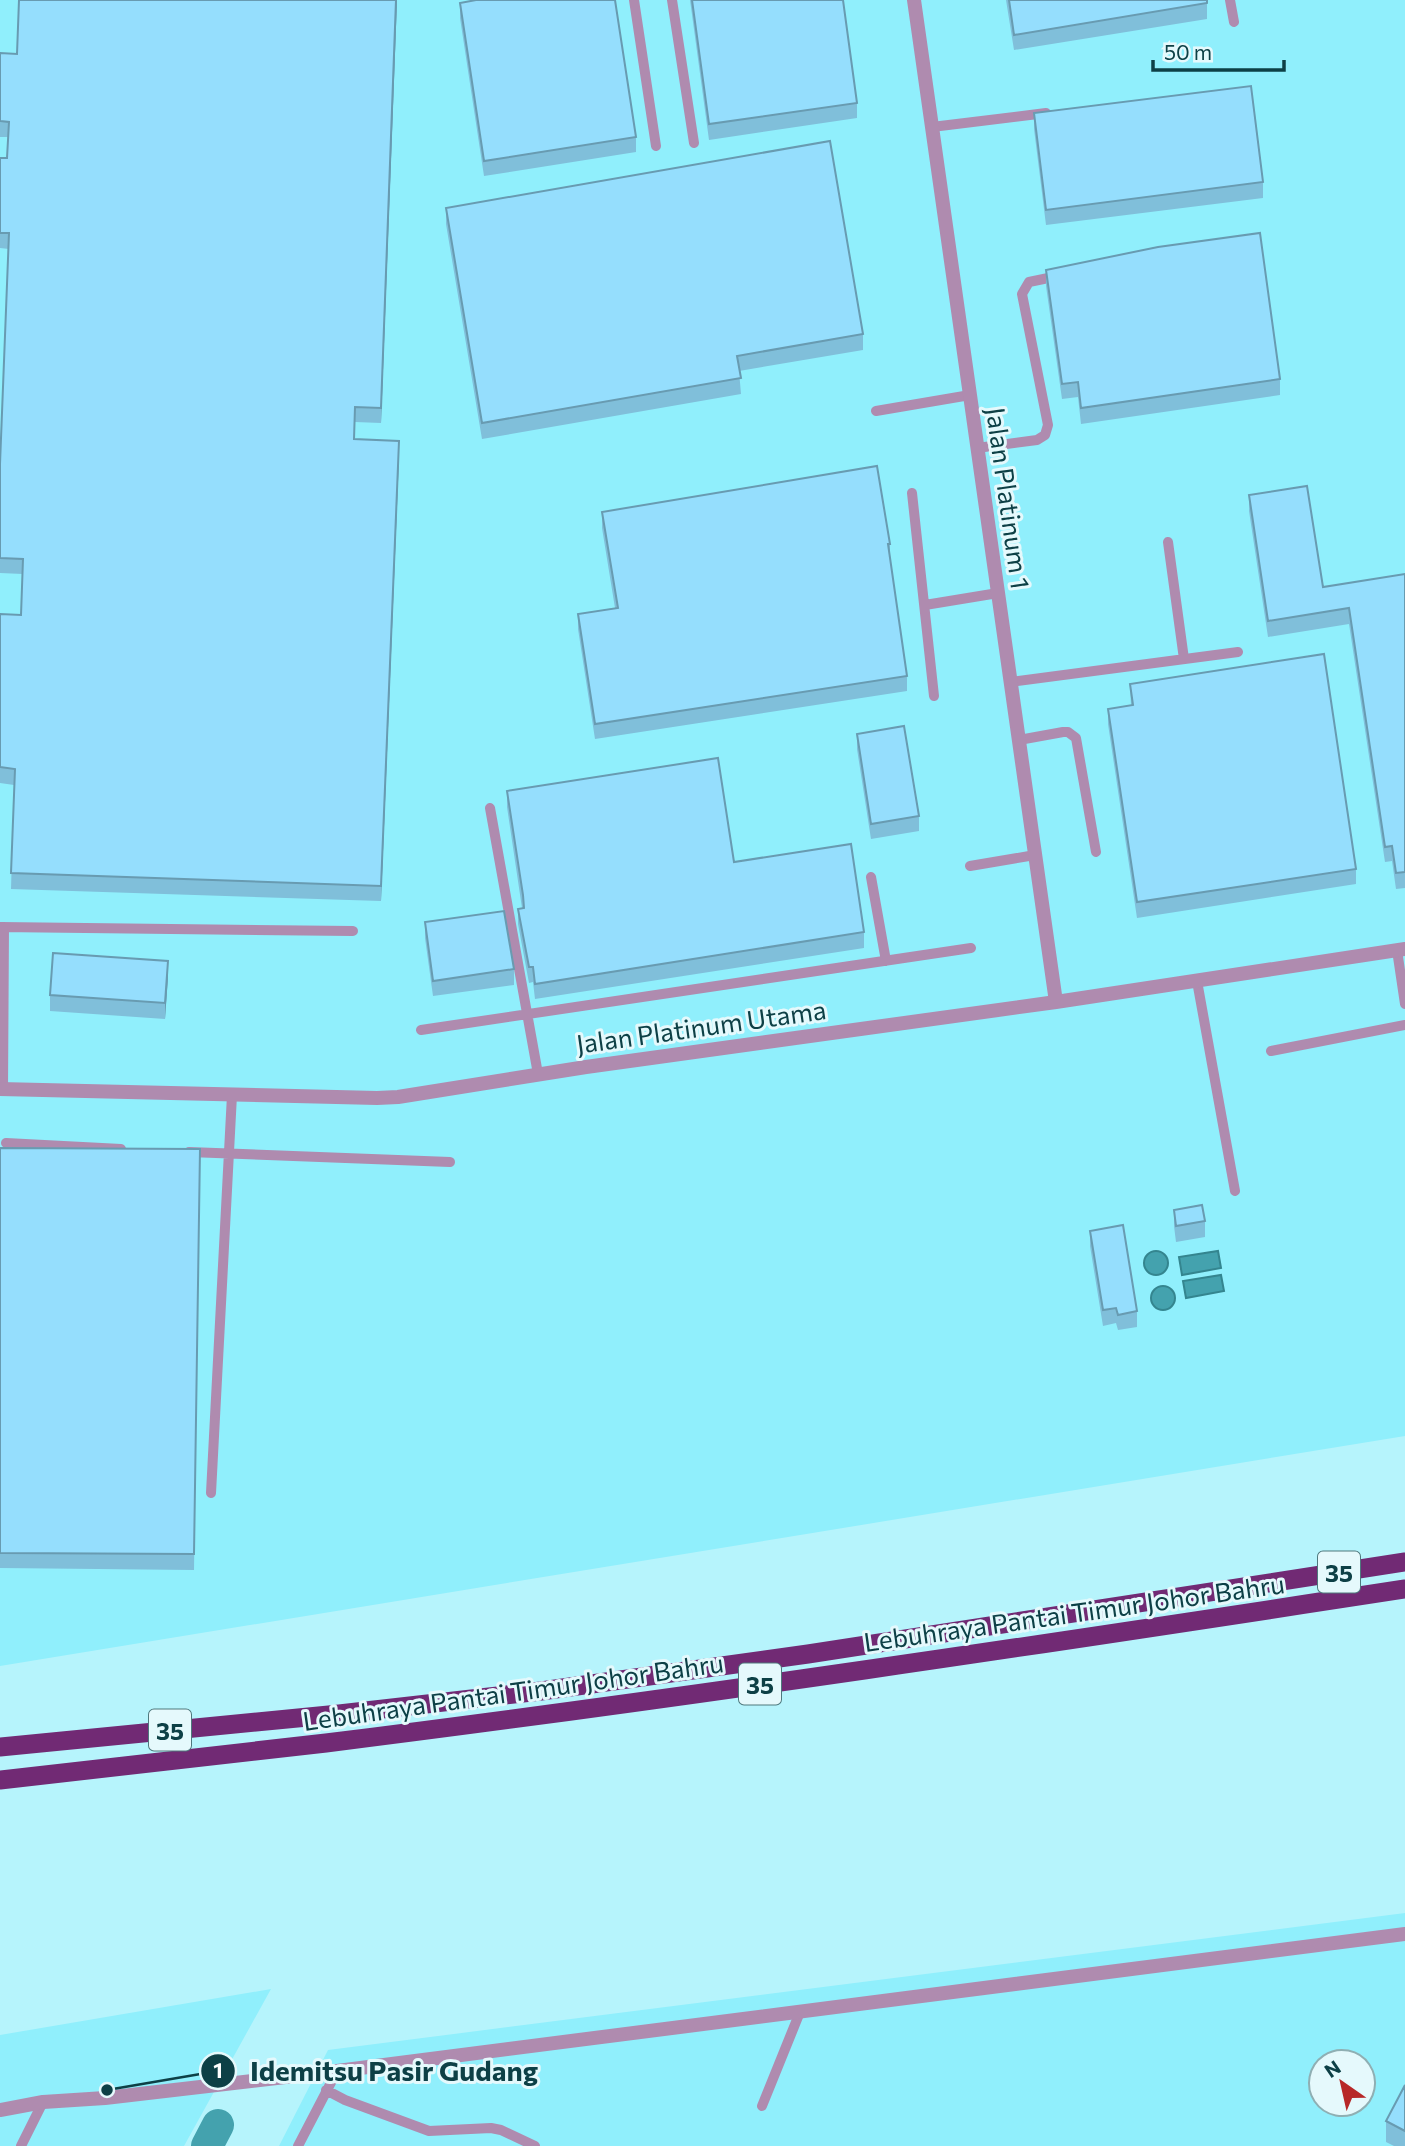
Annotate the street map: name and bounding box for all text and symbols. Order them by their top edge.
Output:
scale bar [1153,28,1284,72]
text: 50 m [1164,39,1212,64]
street label: Jalan Platinum 1 [981,405,1037,591]
street label: Jalan Platinum Utama [574,993,828,1059]
road number: 35 [1318,1552,1360,1592]
street label: Lebuhraya Pantai Timur Johor Bahru [862,1567,1286,1657]
street label: Lebuhraya Pantai Timur Johor Bahru [301,1646,725,1736]
road number: 35 [739,1664,781,1704]
road number: 35 [149,1710,191,1750]
callout: Idemitsu Pasir Gudang [201,2046,552,2095]
north arrow [1307,2048,1377,2118]
text: Idemitsu Pasir Gudang [250,2053,538,2087]
text: N [1320,2055,1345,2082]
text: 1 [213,2057,223,2082]

